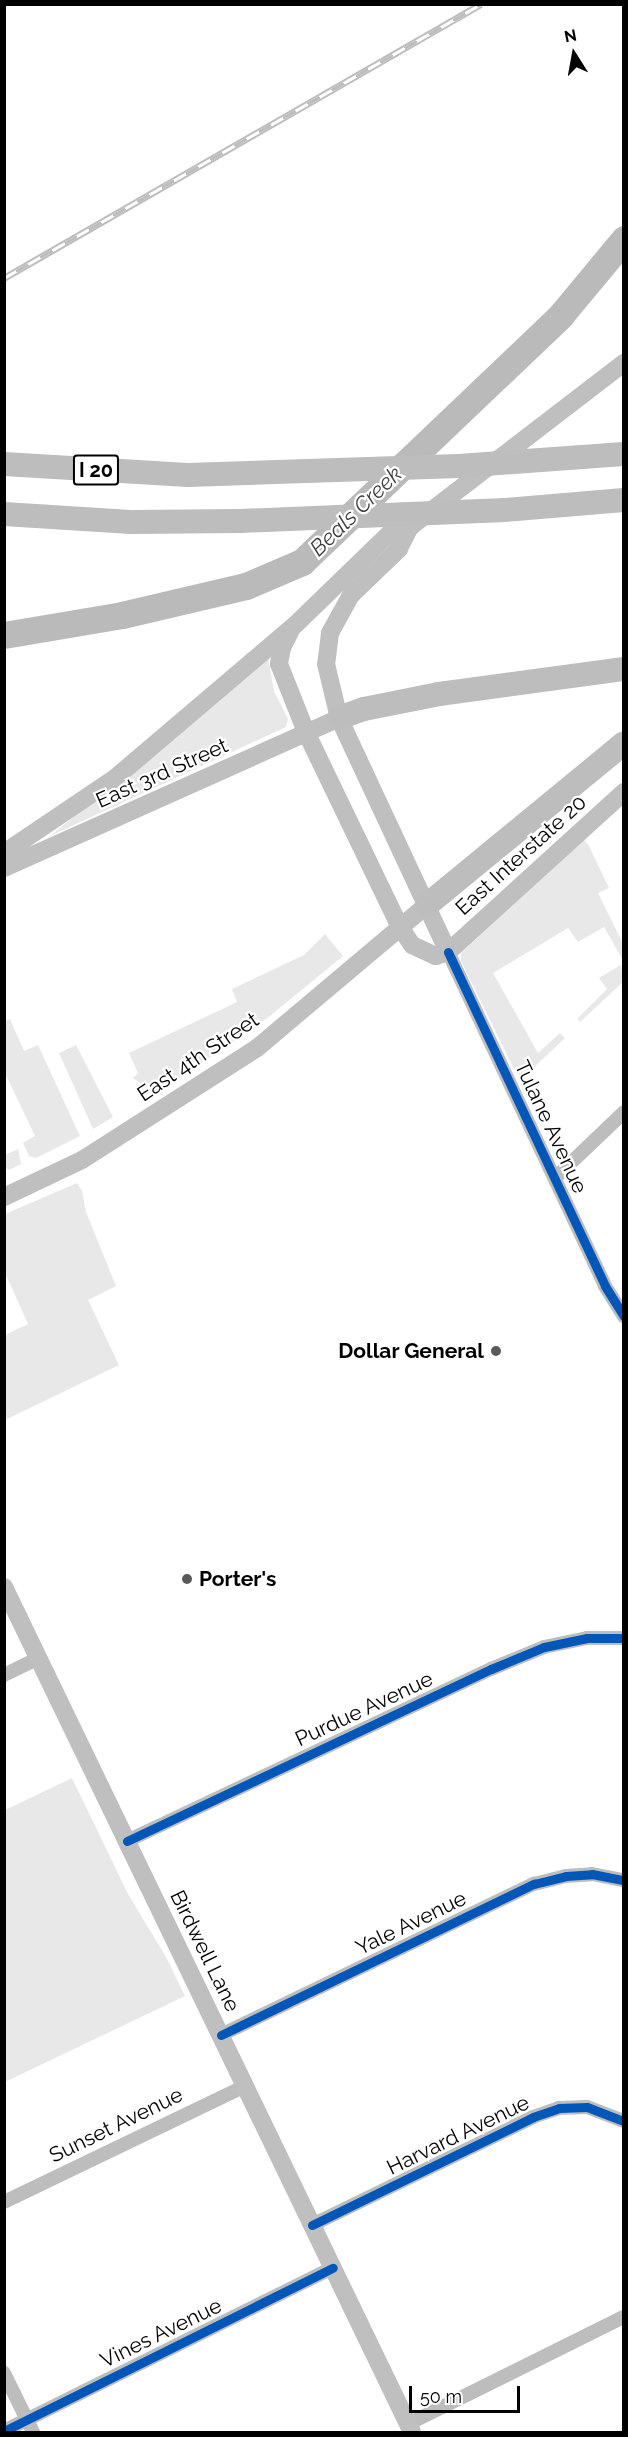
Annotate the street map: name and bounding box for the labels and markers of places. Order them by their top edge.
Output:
place label: Dollar General [338,1338,484,1364]
marker: Dollar General [489,1344,503,1358]
place label: Porter's [199,1566,276,1592]
marker: Porter's [180,1572,194,1586]

